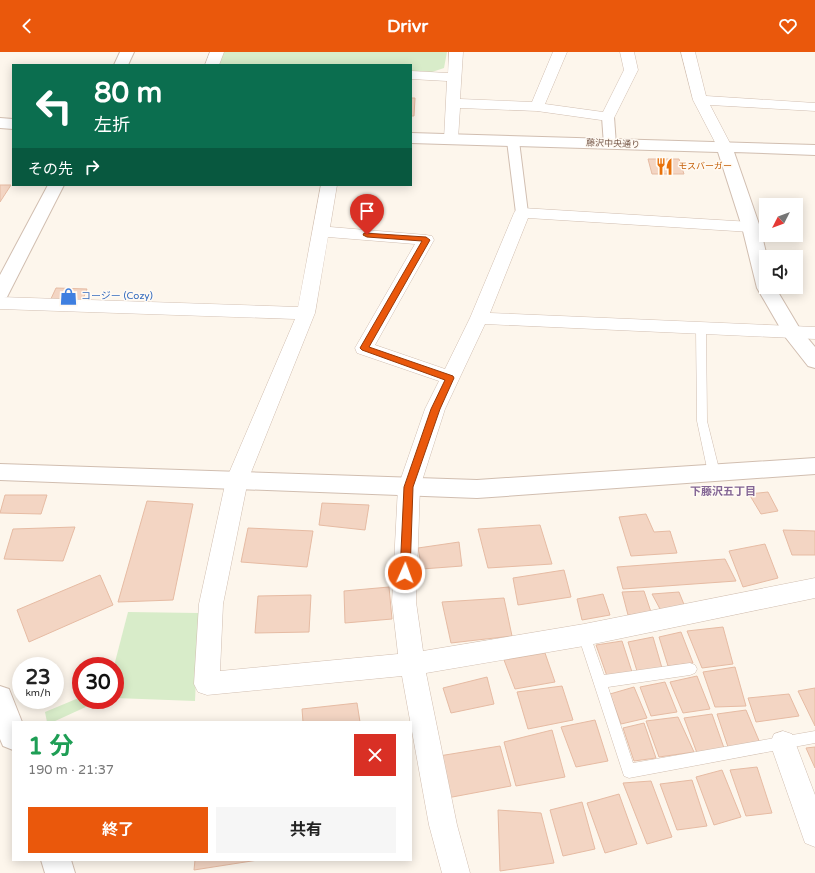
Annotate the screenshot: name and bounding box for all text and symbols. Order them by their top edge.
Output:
icon: back [16,15,38,37]
text: Drivr [387,15,428,37]
icon: heart [777,15,799,37]
text: 80 m [94,76,162,110]
icon: left [28,80,80,132]
text: 左折 [94,114,130,136]
street label: 藤沢中央通り [586,138,640,150]
icon: right [81,156,103,178]
restaurant icon: モスバーガー [655,156,675,176]
text: その先 [28,160,73,178]
place label: モスバーガー [678,161,732,172]
pin [350,194,384,235]
north arrow [759,198,803,242]
map controls [759,198,803,294]
icon: arrive [356,200,378,222]
button: sound [759,250,803,294]
shop icon: コージー (Cozy) [58,286,78,306]
place label: コージー (Cozy) [81,290,153,302]
district label: 下藤沢五丁目 [690,485,756,498]
position arrow [384,552,426,594]
speed limit sign: 30 [72,657,124,709]
text: 23 [25,666,51,690]
text: km/h [25,687,51,699]
text: 1 分 [28,732,73,761]
button: close [354,734,396,776]
text: 190 m · 21:37 [28,762,114,778]
button: 終了 [28,807,208,853]
button: 共有 [216,807,396,853]

